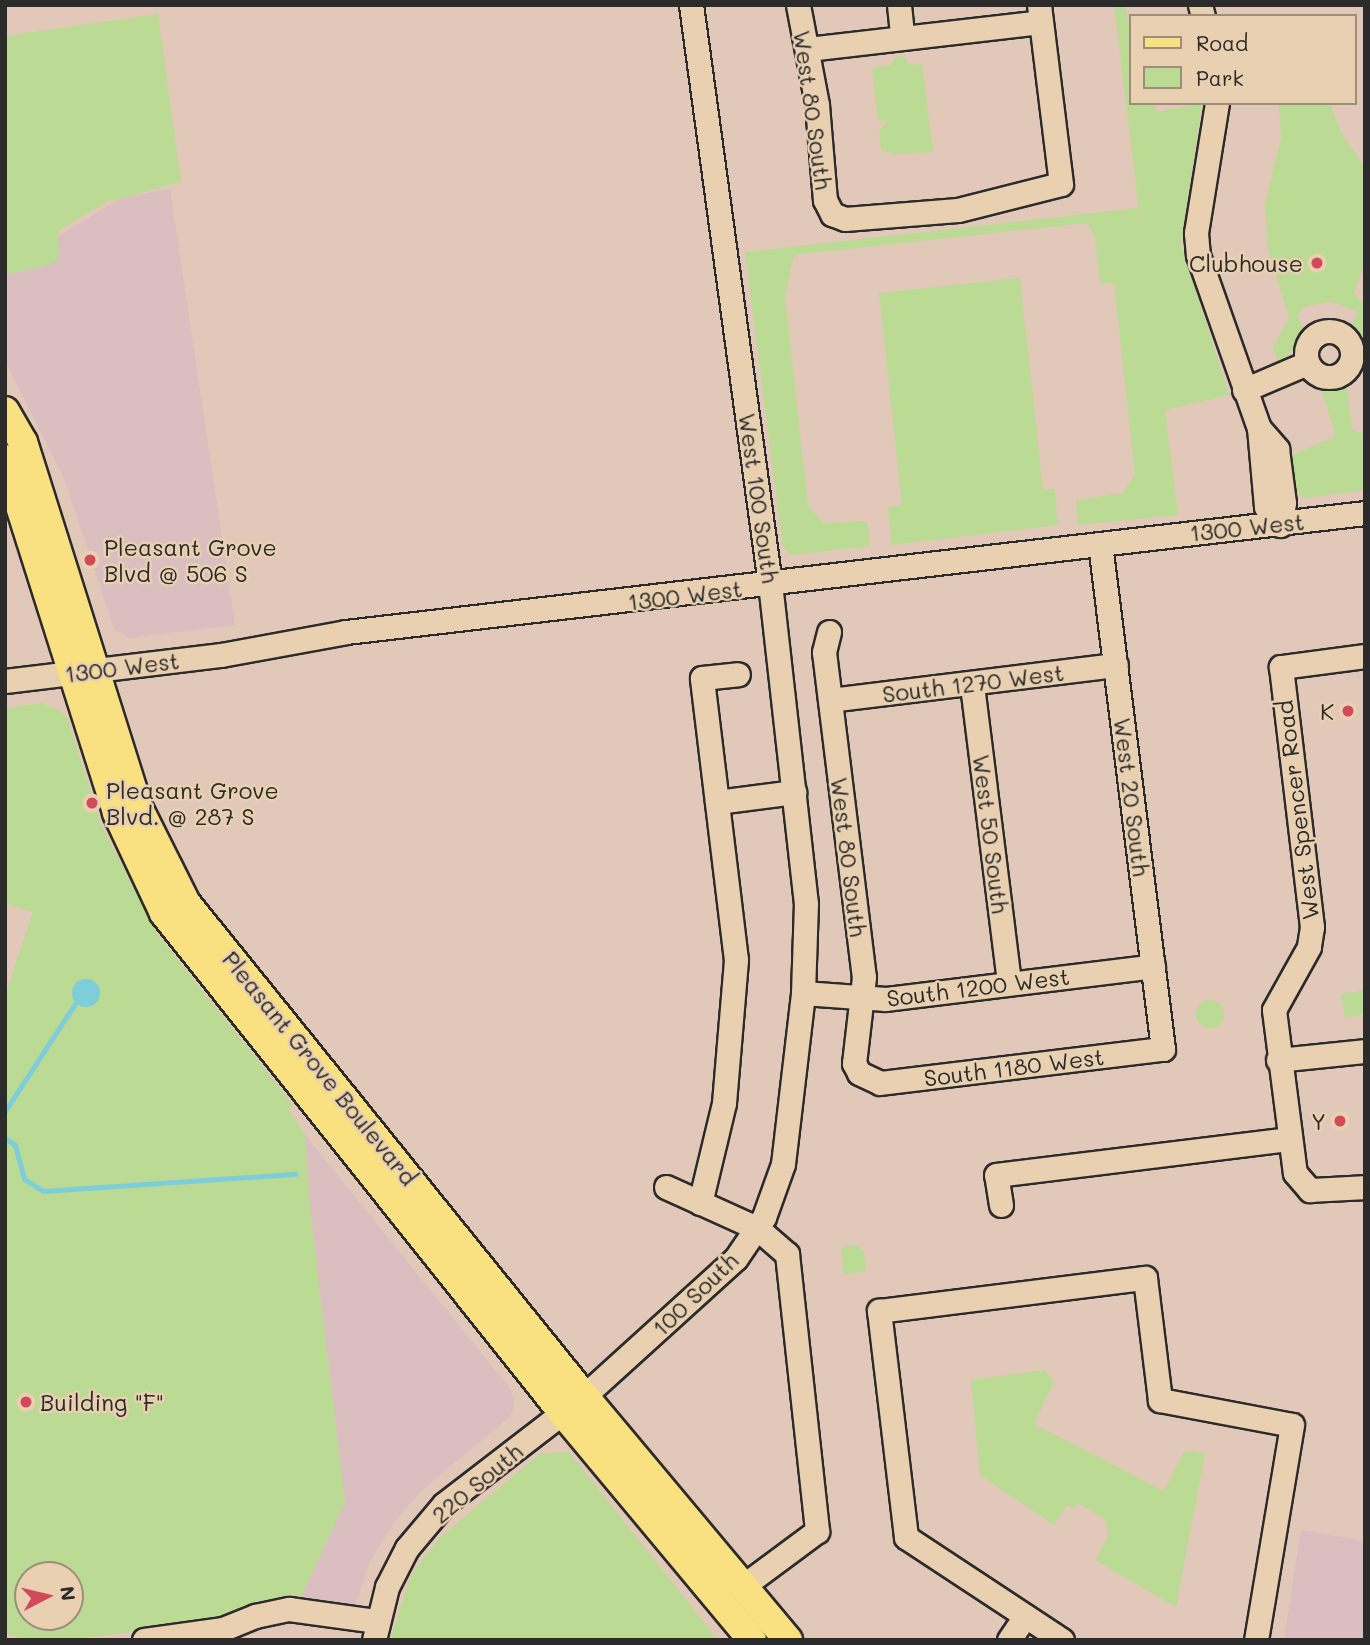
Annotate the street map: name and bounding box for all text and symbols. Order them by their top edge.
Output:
legend [1128,14,1356,105]
street label: West 80 South [788,28,838,192]
text: Road [1196,29,1248,56]
text: Park [1196,64,1244,91]
place label: Clubhouse [1189,249,1303,277]
marker: Clubhouse [1309,255,1325,271]
street label: West 100 South [733,411,785,585]
street label: 1300 West [1188,507,1306,547]
place label: Pleasant Grove Blvd @ 506 S [104,533,277,587]
marker: Pleasant Grove Blvd @ 506 S [82,552,98,568]
street label: 1300 West [626,574,744,616]
street label: 1300 West [63,646,181,688]
street label: South 1270 West [881,658,1065,708]
place label: K [1320,697,1334,725]
street label: West Spencer Road [1270,699,1324,921]
marker: K [1340,703,1356,719]
street label: West 20 South [1109,716,1155,878]
street label: West 50 South [968,753,1014,915]
place label: Pleasant Grove Blvd. @ 287 S [106,776,279,830]
street label: West 80 South [826,776,872,938]
marker: Pleasant Grove Blvd. @ 287 S [84,795,100,811]
street label: Pleasant Grove Boulevard [217,945,423,1191]
street label: South 1200 West [885,962,1071,1012]
street label: South 1180 West [922,1042,1106,1092]
place label: Y [1311,1107,1326,1135]
marker: Y [1332,1113,1348,1129]
street label: 100 South [646,1246,744,1342]
place label: Building "F" [40,1388,164,1416]
marker: Building "F" [18,1394,34,1410]
street label: 220 South [426,1437,528,1529]
north arrow [14,1561,84,1631]
text: N [55,1585,82,1602]

